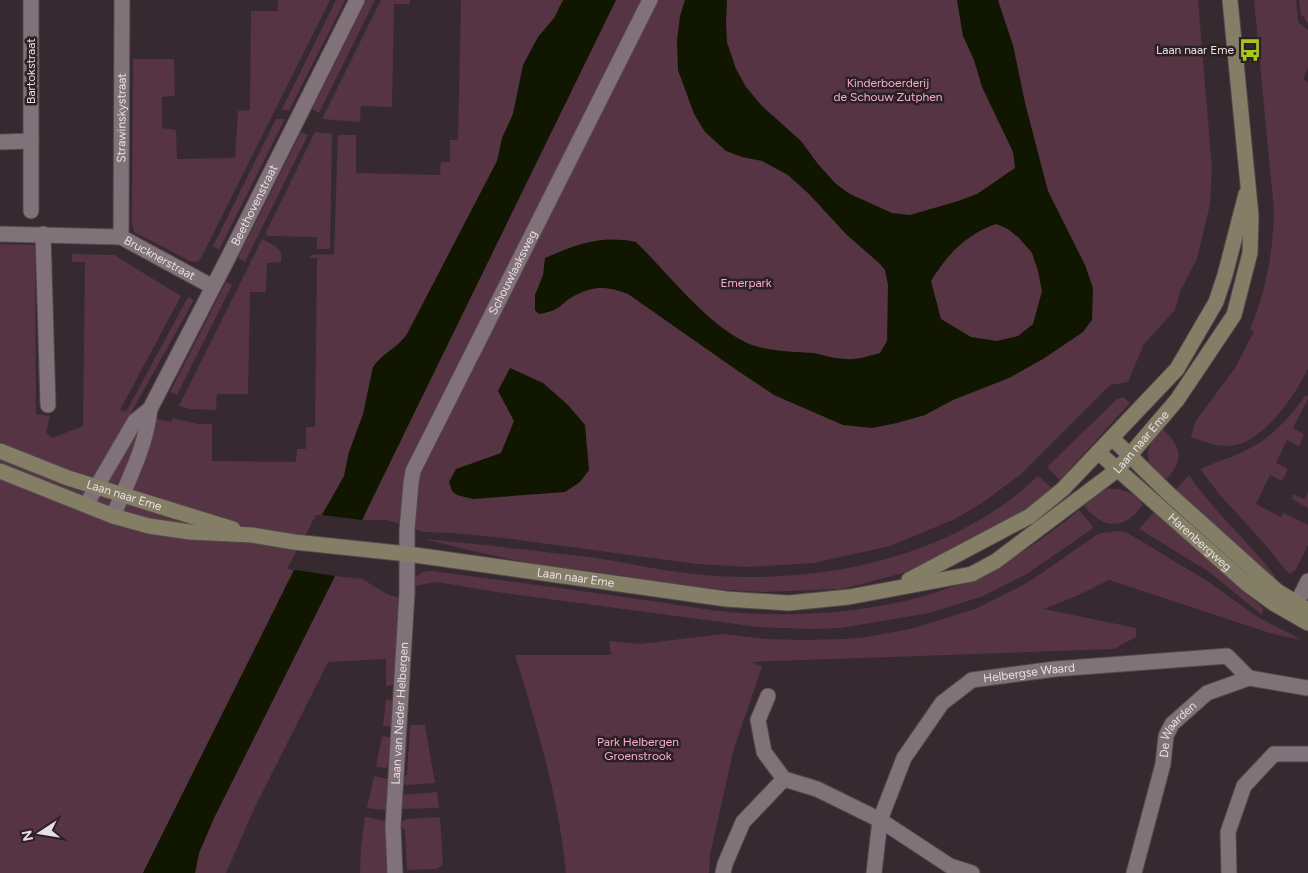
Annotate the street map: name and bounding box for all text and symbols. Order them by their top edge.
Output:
bus stop icon: Laan naar Eme [1237,37,1263,63]
street label: Bartokstraat [24,38,38,104]
place label: Laan naar Eme [1156,43,1234,57]
street label: Strawinskystraat [114,73,129,163]
park label: Kinderboerderij de Schouw Zutphen [833,76,943,104]
street label: Beethovenstraat [228,162,281,248]
street label: Schouwlaaksweg [486,228,540,317]
street label: Brucknerstraat [122,233,198,283]
park label: Emerpark [720,276,772,290]
street label: Laan naar Eme [1110,407,1172,476]
street label: Laan naar Eme [85,477,164,514]
street label: Harenbergweg [1165,510,1234,574]
street label: Laan naar Eme [536,565,616,590]
street label: Laan van Neder Helbergen [389,641,411,785]
street label: Helbergse Waard [982,661,1076,685]
street label: De Waarden [1157,698,1200,758]
park label: Park Helbergen Groenstrook [597,735,679,763]
north arrow [15,808,65,858]
text: N [18,829,37,843]

